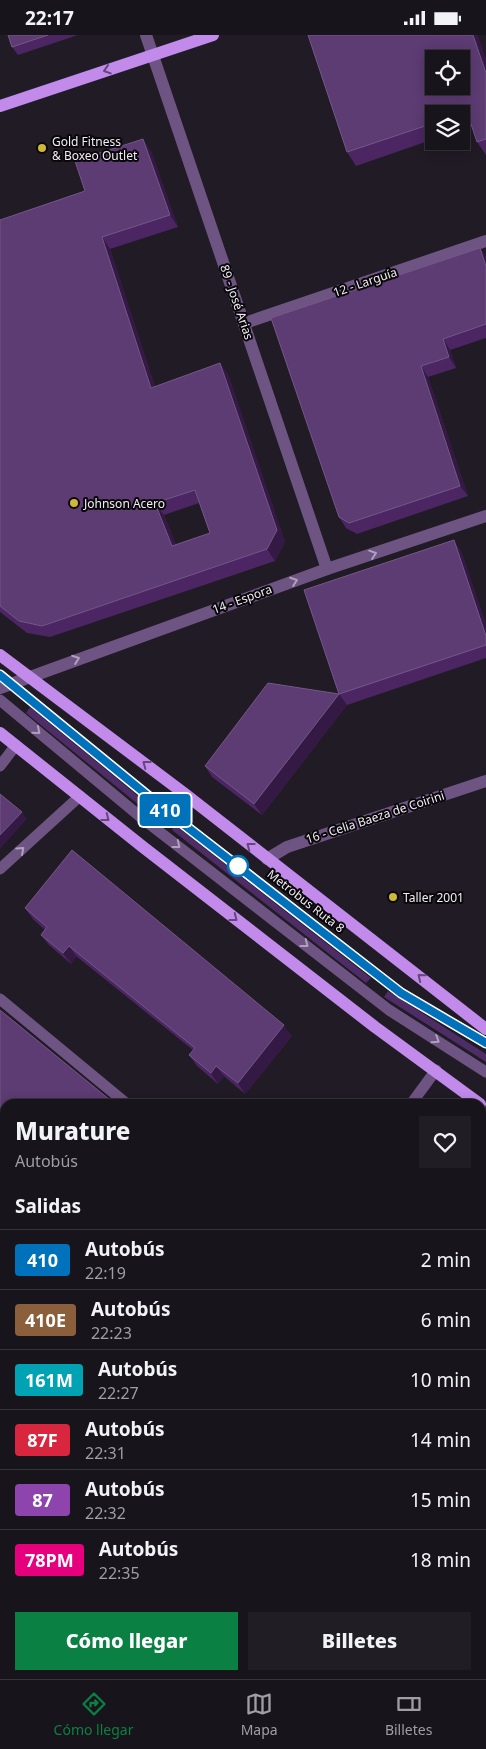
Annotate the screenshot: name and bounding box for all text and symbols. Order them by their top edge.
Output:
text: 22:17 [25,5,74,31]
map controls [425,50,470,150]
button: locate [425,50,470,95]
one-way arrow [103,64,112,74]
button: layers [425,105,470,150]
place label: Gold Fitness & Boxeo Outlet [52,133,138,164]
marker: Gold Fitness & Boxeo Outlet [36,142,48,154]
street label: 89 - José Arias [216,262,258,342]
street label: 12 - Larguía [331,263,399,301]
place label: Johnson Acero [83,495,165,512]
marker: Johnson Acero [68,497,80,509]
one-way arrow [368,549,377,559]
one-way arrow [290,577,298,587]
street label: 14 - Espora [210,580,274,618]
one-way arrow [71,655,79,665]
one-way arrow [31,726,40,734]
one-way arrow [143,762,152,770]
street label: 16 - Celia Baeza de Coirini [304,787,446,847]
line badge: 410 [136,794,194,826]
text: 410 [150,798,180,822]
one-way arrow [101,812,110,821]
one-way arrow [171,839,181,848]
one-way arrow [246,843,256,852]
one-way arrow [15,847,24,856]
unlabelled marker [227,855,249,877]
street label: Metrobus Ruta 8 [264,866,348,937]
place label: Taller 2001 [403,889,464,906]
marker: Taller 2001 [387,891,399,903]
one-way arrow [228,912,237,920]
one-way arrow [299,939,308,947]
one-way arrow [418,974,427,982]
one-way arrow [431,1034,440,1043]
text: Murature [15,1114,130,1147]
button: heart [419,1116,471,1168]
text: Autobús [15,1150,78,1172]
text: Salidas [15,1193,81,1219]
text: Autobús [85,1236,165,1262]
text: 2 min [421,1247,471,1273]
text: 410 [27,1248,58,1272]
text: 22:19 [85,1262,126,1284]
text: Autobús [91,1296,170,1322]
text: 6 min [421,1307,471,1333]
text: 410E [25,1308,66,1332]
text: 22:23 [91,1322,132,1344]
text: Autobús [98,1356,177,1382]
text: 10 min [410,1367,471,1393]
text: 161M [25,1368,73,1392]
text: 22:27 [98,1382,139,1404]
text: Autobús [85,1416,165,1442]
text: 14 min [410,1427,471,1453]
text: 87F [27,1428,58,1452]
text: 22:31 [85,1442,126,1464]
text: Autobús [85,1476,165,1502]
text: 15 min [410,1487,471,1513]
text: 87 [32,1488,53,1512]
text: 22:32 [85,1502,126,1524]
text: Autobús [99,1536,178,1562]
text: 18 min [410,1547,471,1573]
text: 78PM [25,1548,74,1572]
text: 22:35 [99,1562,140,1584]
button: Cómo llegar [15,1612,238,1670]
button: Billetes [248,1612,471,1670]
tab: Cómo llegar [54,1690,133,1739]
tab: Mapa [241,1690,278,1739]
tab: Billetes [385,1690,432,1739]

